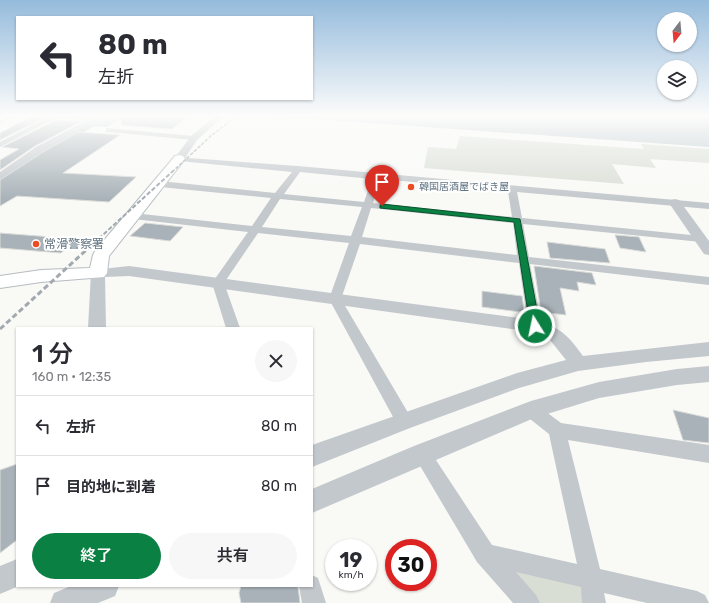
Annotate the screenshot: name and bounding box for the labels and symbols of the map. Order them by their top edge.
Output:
north arrow [657,12,697,52]
pin [365,165,399,206]
place label: 韓国居酒屋でばき屋 [419,181,509,193]
marker: 韓国居酒屋でばき屋 [406,182,416,192]
place label: 常滑警察署 [44,237,104,251]
marker: 常滑警察署 [31,239,41,249]
position arrow [514,305,556,347]
speed limit sign: 30 [385,539,437,591]

